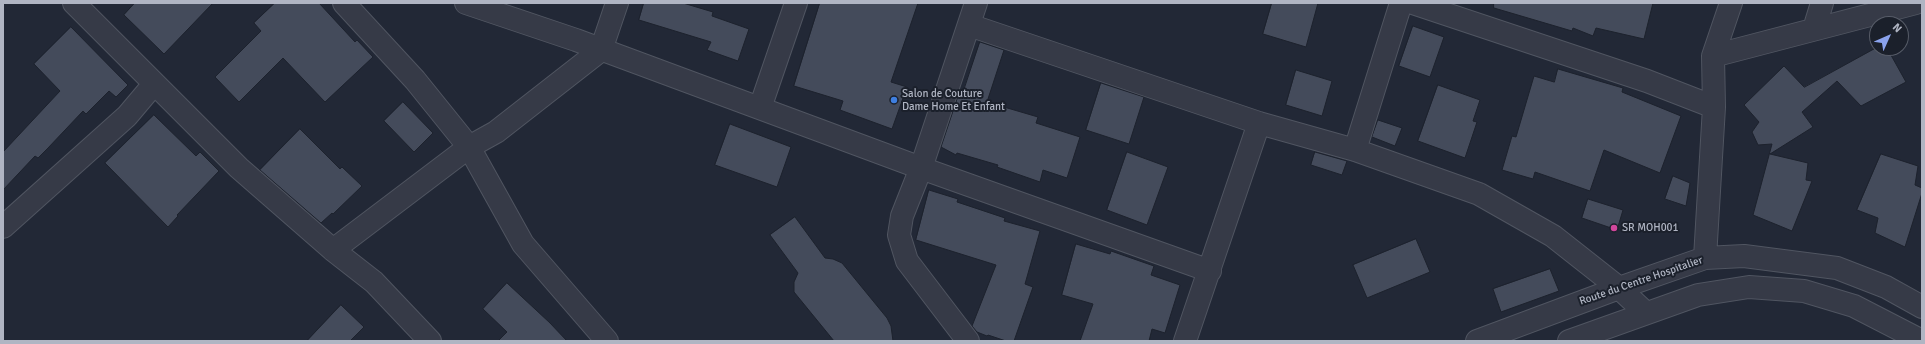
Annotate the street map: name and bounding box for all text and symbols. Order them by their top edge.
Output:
north arrow [1869,16,1909,56]
text: N [1890,21,1904,35]
place label: Salon de Couture Dame Home Et Enfant [902,87,1005,113]
marker: Salon de Couture Dame Home Et Enfant [889,95,899,105]
place label: SR MOH001 [1622,221,1678,235]
marker: SR MOH001 [1609,223,1619,233]
street label: Route du Centre Hospitalier [1578,254,1704,308]

